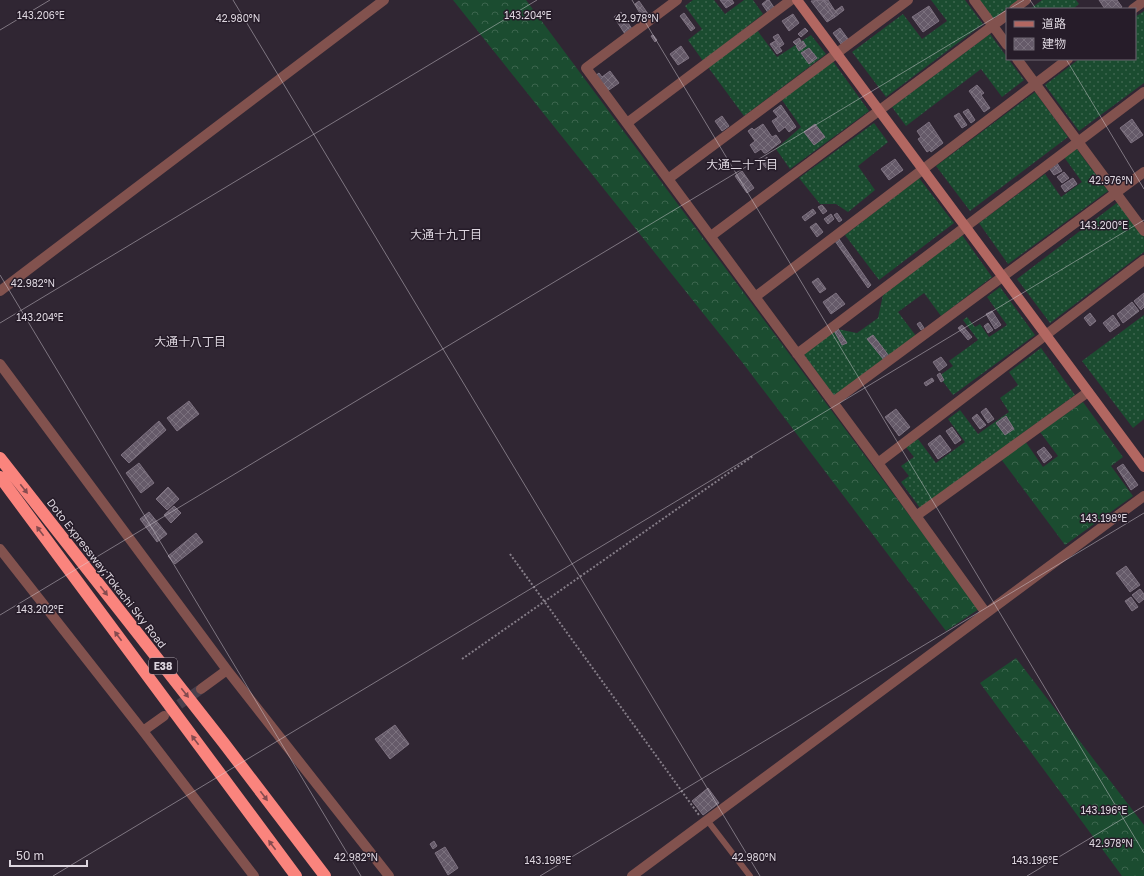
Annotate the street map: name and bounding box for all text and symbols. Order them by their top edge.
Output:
legend [1006,8,1136,60]
text: 143.206°E [17,9,65,21]
text: 143.204°E [504,9,552,21]
text: 42.980°N [216,12,260,24]
text: 42.978°N [615,12,659,24]
text: 道路 [1042,16,1066,31]
text: 建物 [1042,36,1066,51]
district label: 大通二十丁目 [706,157,778,172]
text: 42.976°N [1089,174,1133,186]
text: 143.200°E [1080,219,1128,231]
district label: 大通十九丁目 [410,227,482,242]
text: 42.982°N [11,277,55,289]
text: 143.204°E [16,311,64,323]
district label: 大通十八丁目 [154,334,226,349]
one-way arrow [20,483,28,494]
street label: Doto Expressway;Tokachi Sky Road [45,496,169,650]
text: 143.198°E [1081,512,1127,524]
one-way arrow [36,526,44,537]
one-way arrow [100,586,109,597]
text: 143.202°E [16,603,64,615]
one-way arrow [113,630,122,641]
road number: E38 [149,658,177,674]
one-way arrow [180,688,189,699]
one-way arrow [191,735,199,746]
one-way arrow [260,791,268,802]
text: 143.196°E [1081,804,1127,816]
text: 42.978°N [1089,837,1133,849]
one-way arrow [268,839,277,850]
scale bar [10,842,87,868]
text: 50 m [16,848,44,863]
text: 42.982°N [334,851,378,863]
text: 42.980°N [732,851,776,863]
text: 143.198°E [525,854,571,866]
text: 143.196°E [1012,854,1058,866]

